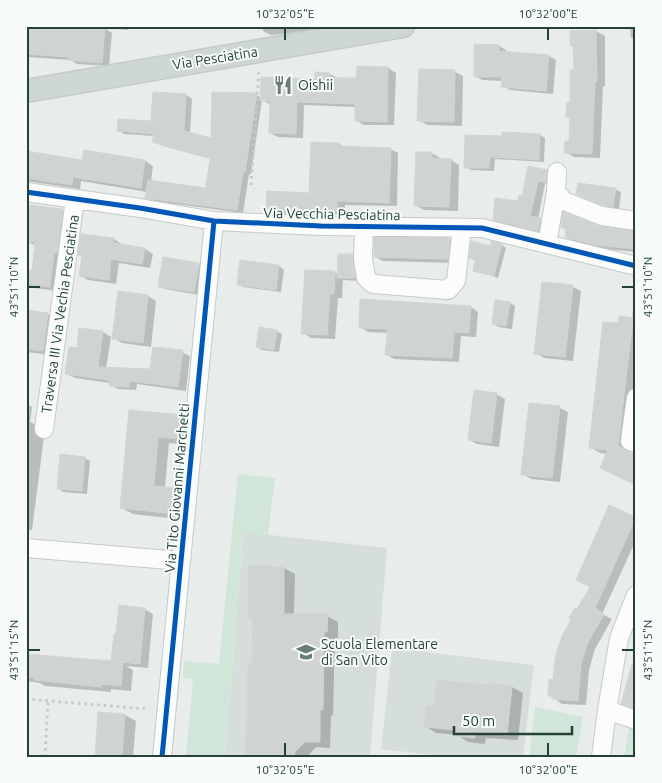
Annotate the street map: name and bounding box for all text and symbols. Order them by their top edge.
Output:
text: 10°32'05"E [256,7,315,20]
text: 10°32'00"E [519,7,578,20]
street label: Via Pesciatina [171,43,259,73]
restaurant icon: Oishii [272,74,294,96]
place label: Oishii [298,77,333,93]
street label: Via Vecchia Pesciatina [263,205,401,223]
street label: Traversa III Via Vechia Pesciatina [38,214,82,414]
text: 43°51'10"N [7,257,20,317]
text: 43°51'10"N [641,257,654,317]
street label: Via Tito Giovanni Marchetti [162,402,192,574]
text: 43°51'15"N [7,620,20,680]
text: 43°51'15"N [641,620,654,680]
place label: Scuola Elementare di San Vito [321,636,438,668]
school or university icon: Scuola Elementare di San Vito [295,641,317,663]
scale bar [454,703,572,735]
text: 50 m [462,712,495,729]
text: 10°32'05"E [256,763,315,776]
text: 10°32'00"E [519,763,578,776]

